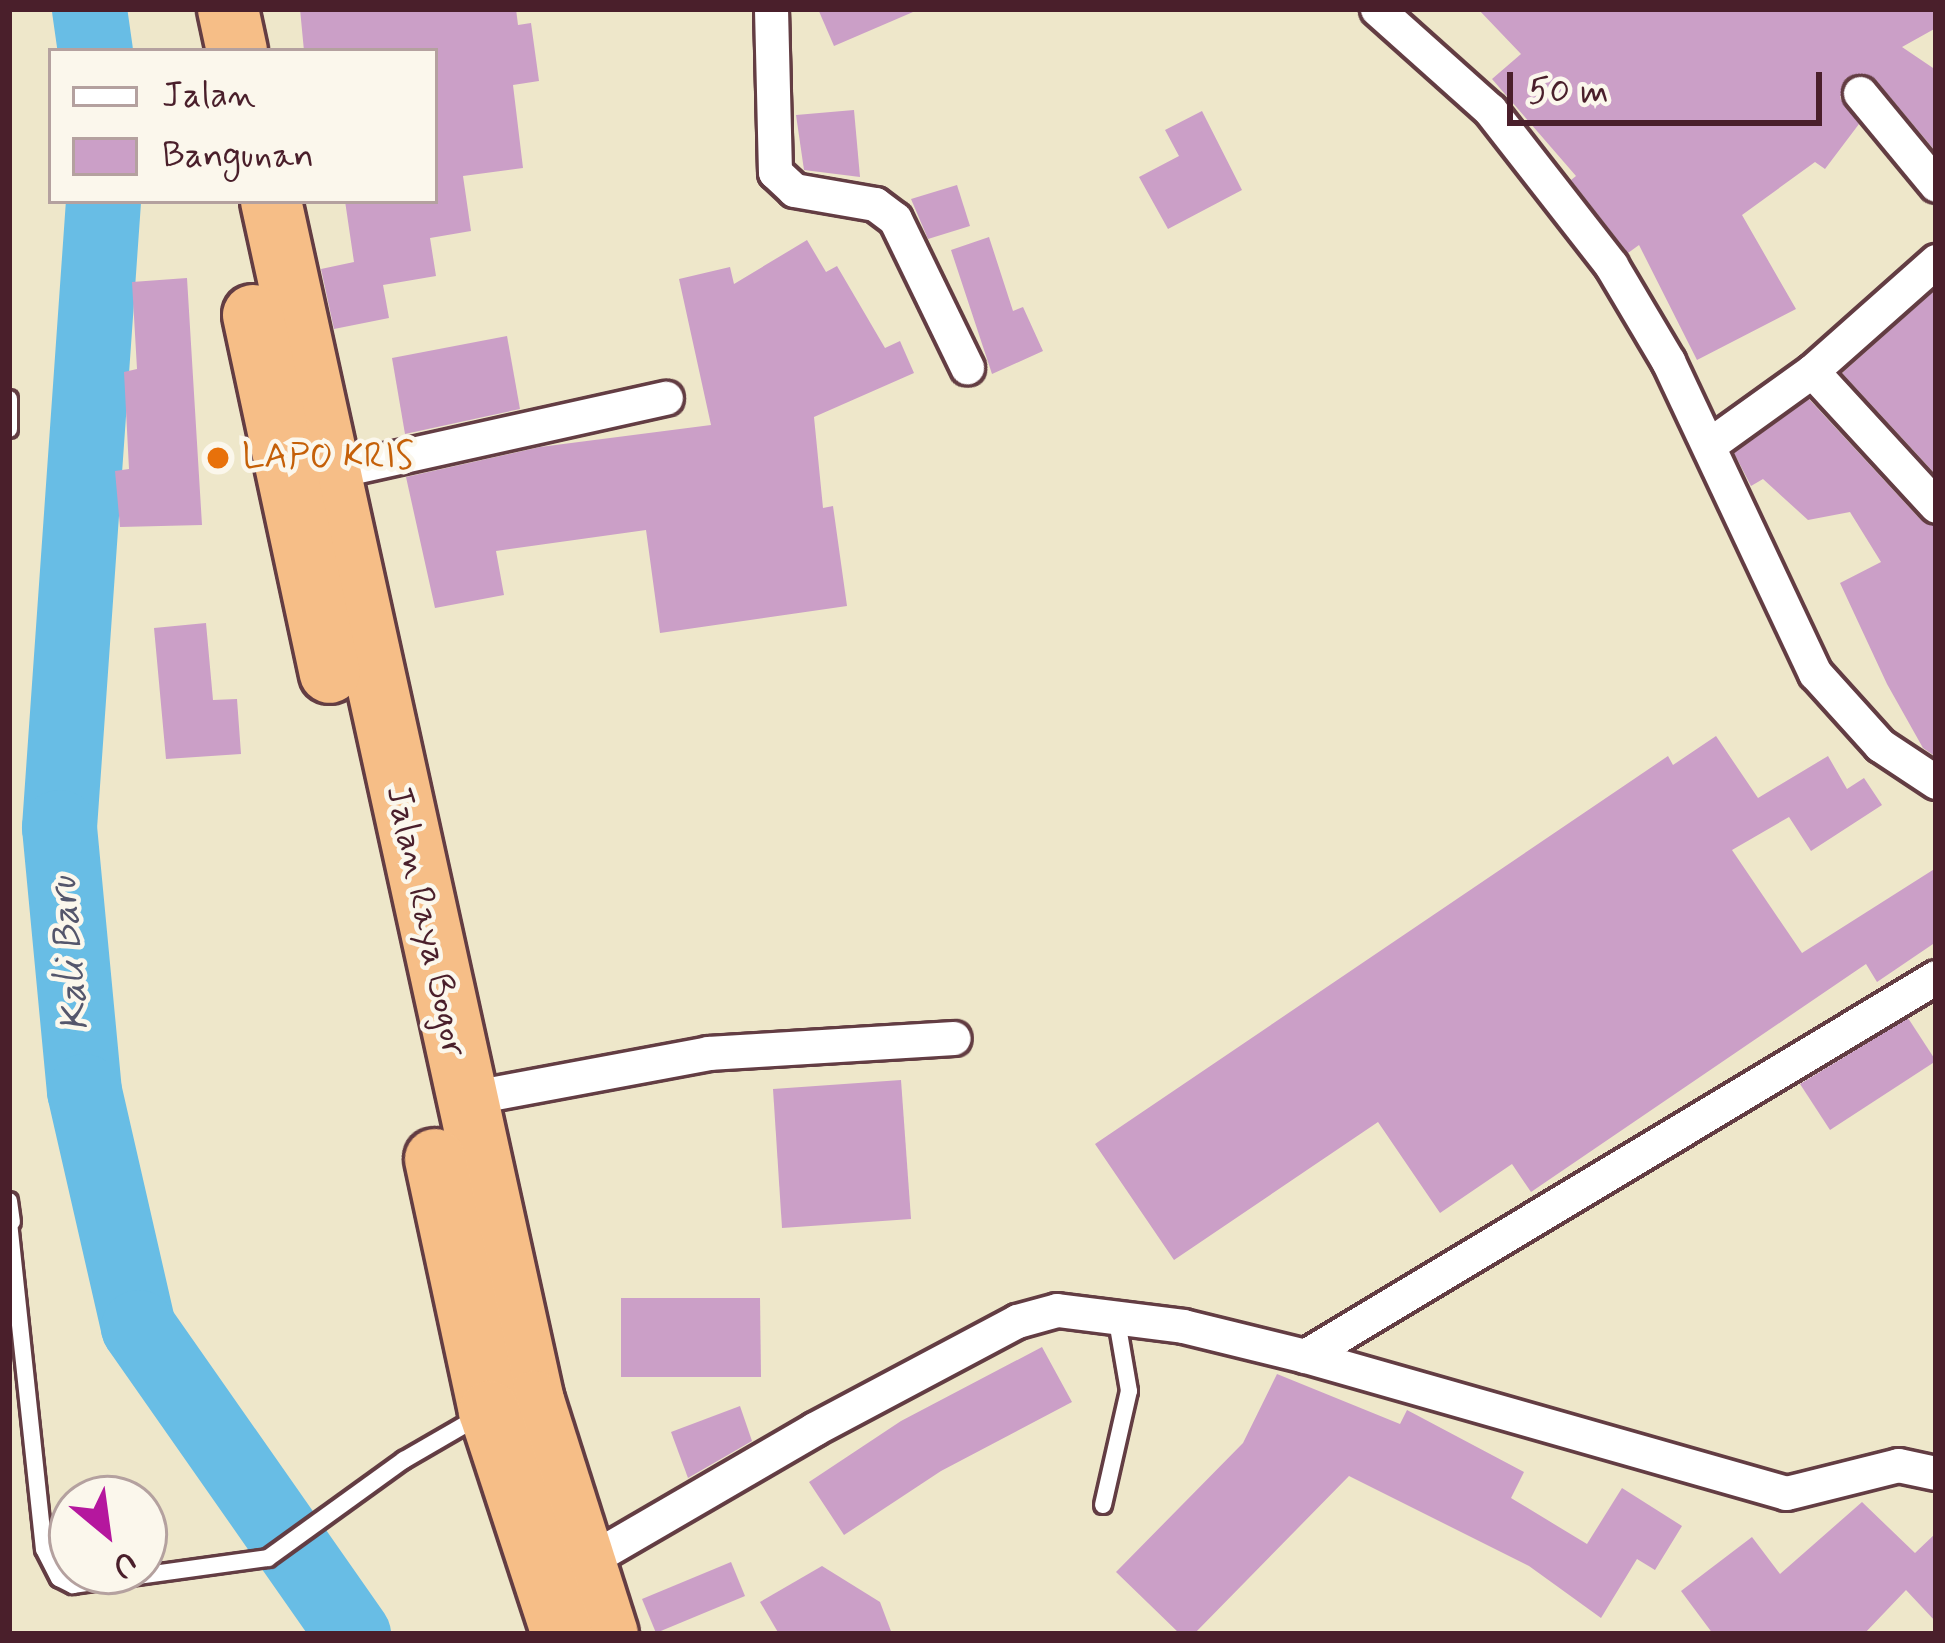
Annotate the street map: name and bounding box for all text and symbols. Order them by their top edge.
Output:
legend [48,48,438,204]
scale bar [1513,48,1828,122]
text: 50 m [1528,69,1609,116]
text: Jalan [162,73,256,120]
text: Bangunan [162,133,314,180]
place label: LAPO KRIS [242,436,427,480]
marker: LAPO KRIS [205,445,231,471]
street label: Jalan Raya Bogor [375,782,475,1060]
water label: Kali Baru [41,875,101,1033]
north arrow [48,1475,168,1595]
text: U [104,1539,144,1588]

